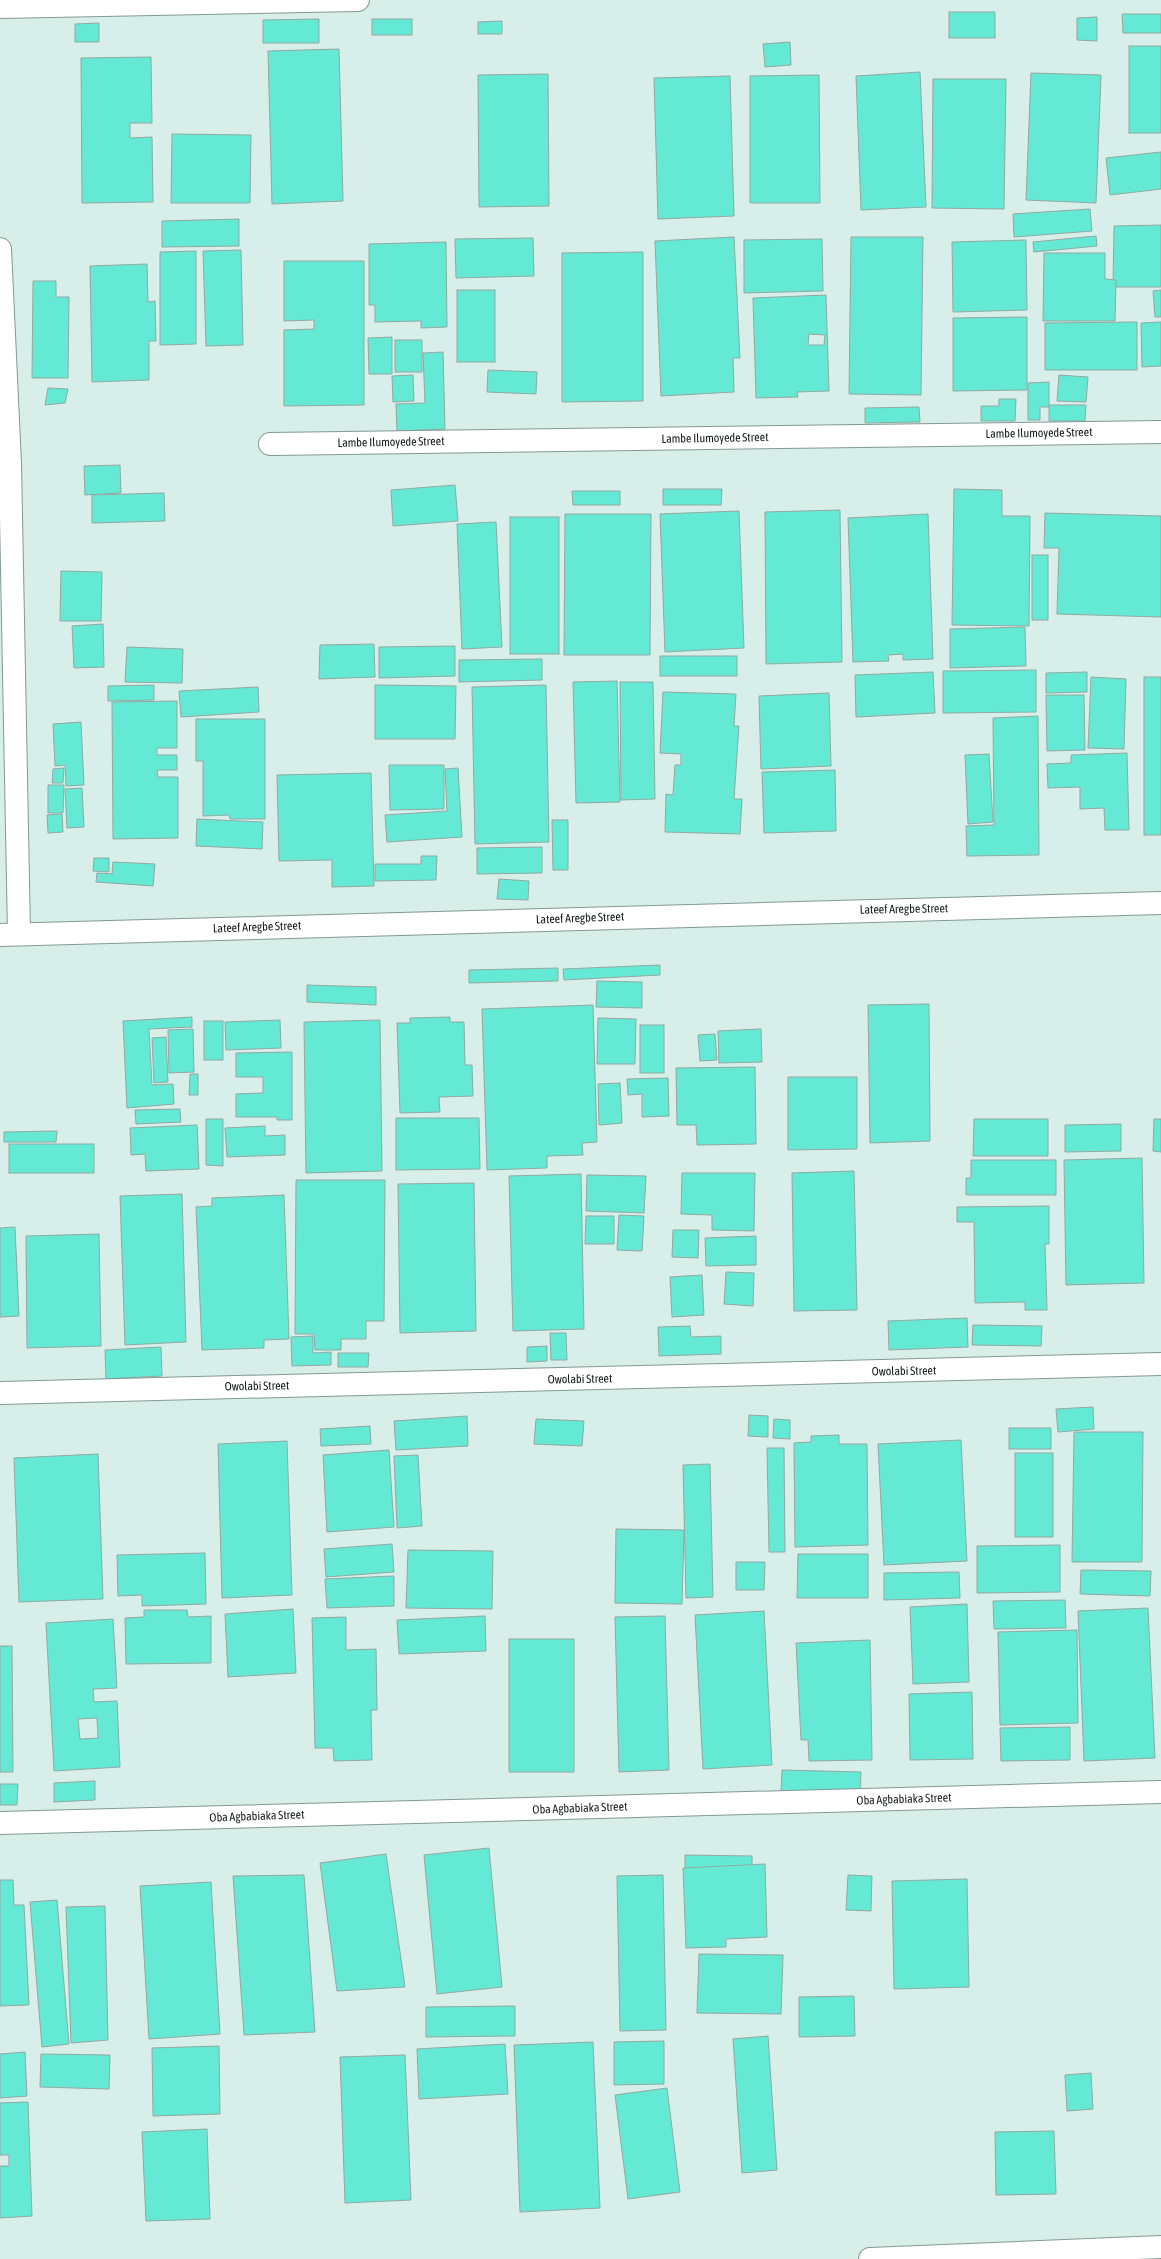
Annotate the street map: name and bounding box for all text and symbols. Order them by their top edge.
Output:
street label: Lambe Ilumoyede Street [985,425,1093,441]
street label: Lambe Ilumoyede Street [661,430,769,446]
street label: Lambe Ilumoyede Street [337,434,445,450]
street label: Lateef Aregbe Street [860,901,949,917]
street label: Lateef Aregbe Street [536,909,625,927]
street label: Lateef Aregbe Street [213,918,302,936]
street label: Owolabi Street [871,1363,937,1379]
street label: Owolabi Street [547,1371,613,1387]
street label: Owolabi Street [224,1378,290,1394]
street label: Oba Agbabiaka Street [856,1790,952,1808]
street label: Oba Agbabiaka Street [532,1799,628,1817]
street label: Oba Agbabiaka Street [209,1807,305,1825]

